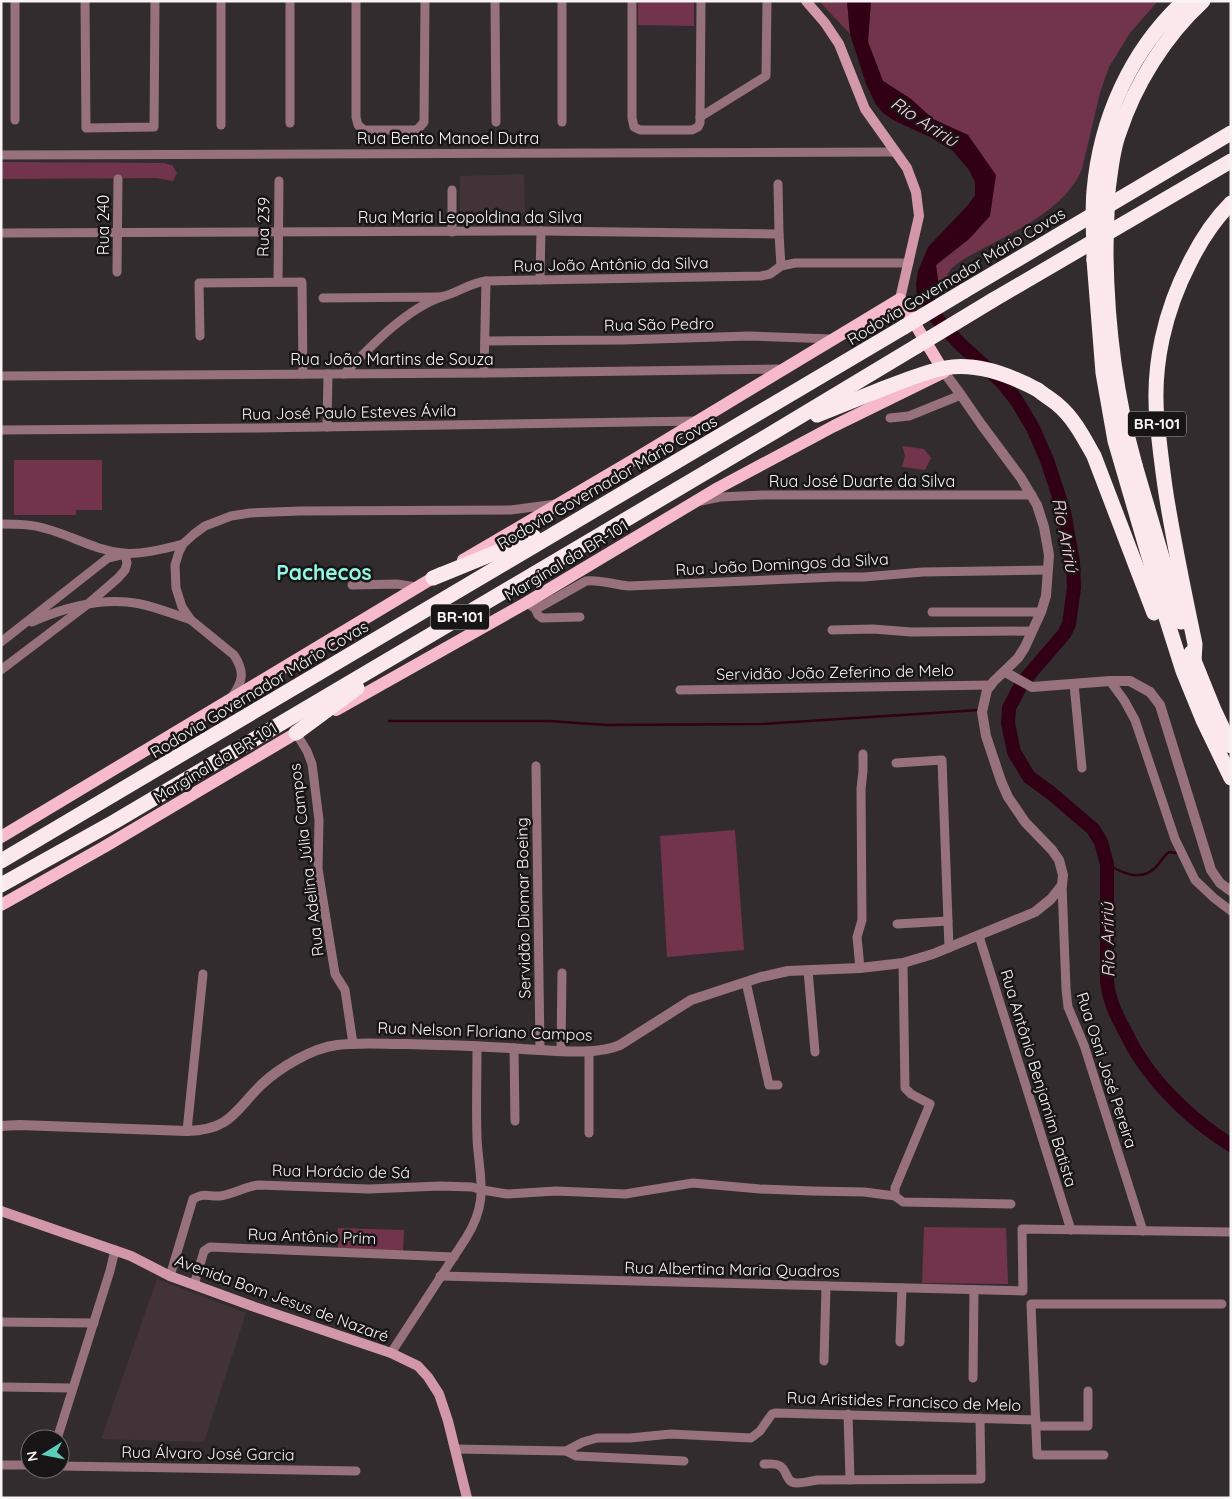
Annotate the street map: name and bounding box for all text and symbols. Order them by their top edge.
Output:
water label: Rio Aririú [886,91,964,153]
street label: Rua Bento Manoel Dutra [357,128,539,148]
street label: Rua 240 [93,195,113,255]
street label: Rua 239 [252,197,274,257]
street label: Rodovia Governador Mário Covas [843,203,1069,349]
street label: Rua Maria Leopoldina da Silva [358,207,582,227]
street label: Rua João Antônio da Silva [513,252,709,276]
street label: Rua São Pedro [604,313,714,335]
street label: Rua João Martins de Souza [290,349,494,369]
street label: Rua José Paulo Esteves Ávila [241,400,457,424]
street label: Rodovia Governador Mário Covas [493,411,721,553]
road number: BR-101 [1128,412,1186,436]
street label: Rua José Duarte da Silva [769,471,955,491]
water label: Rio Aririú [1047,496,1084,576]
street label: Marginal da BR-101 [500,515,632,605]
street label: Rua João Domingos da Silva [675,548,889,580]
district label: Pachecos [276,559,372,585]
road number: BR-101 [431,604,489,630]
street label: Rodovia Governador Mário Covas [146,616,372,762]
street label: Servidão João Zeferino de Melo [716,660,954,684]
street label: Marginal da BR-101 [149,717,281,807]
street label: Rua Adelina Júlia Campos [284,762,328,958]
street label: Servidão Diomar Boeing [511,817,535,999]
water label: Rio Aririú [1095,900,1120,978]
street label: Rua Antônio Benjamim Batista [996,967,1082,1189]
street label: Rua Osni José Pereira [1072,990,1142,1150]
street label: Rua Nelson Floriano Campos [377,1017,593,1045]
street label: Rua Horácio de Sá [272,1160,410,1182]
street label: Rua Antônio Prim [247,1224,377,1248]
street label: Avenida Bom Jesus de Nazaré [172,1250,392,1346]
street label: Rua Albertina Maria Quadros [624,1257,840,1281]
street label: Rua Aristides Francisco de Melo [786,1387,1022,1415]
north arrow [20,1429,70,1479]
street label: Rua Álvaro José Garcia [121,1441,295,1465]
text: N [22,1450,42,1463]

